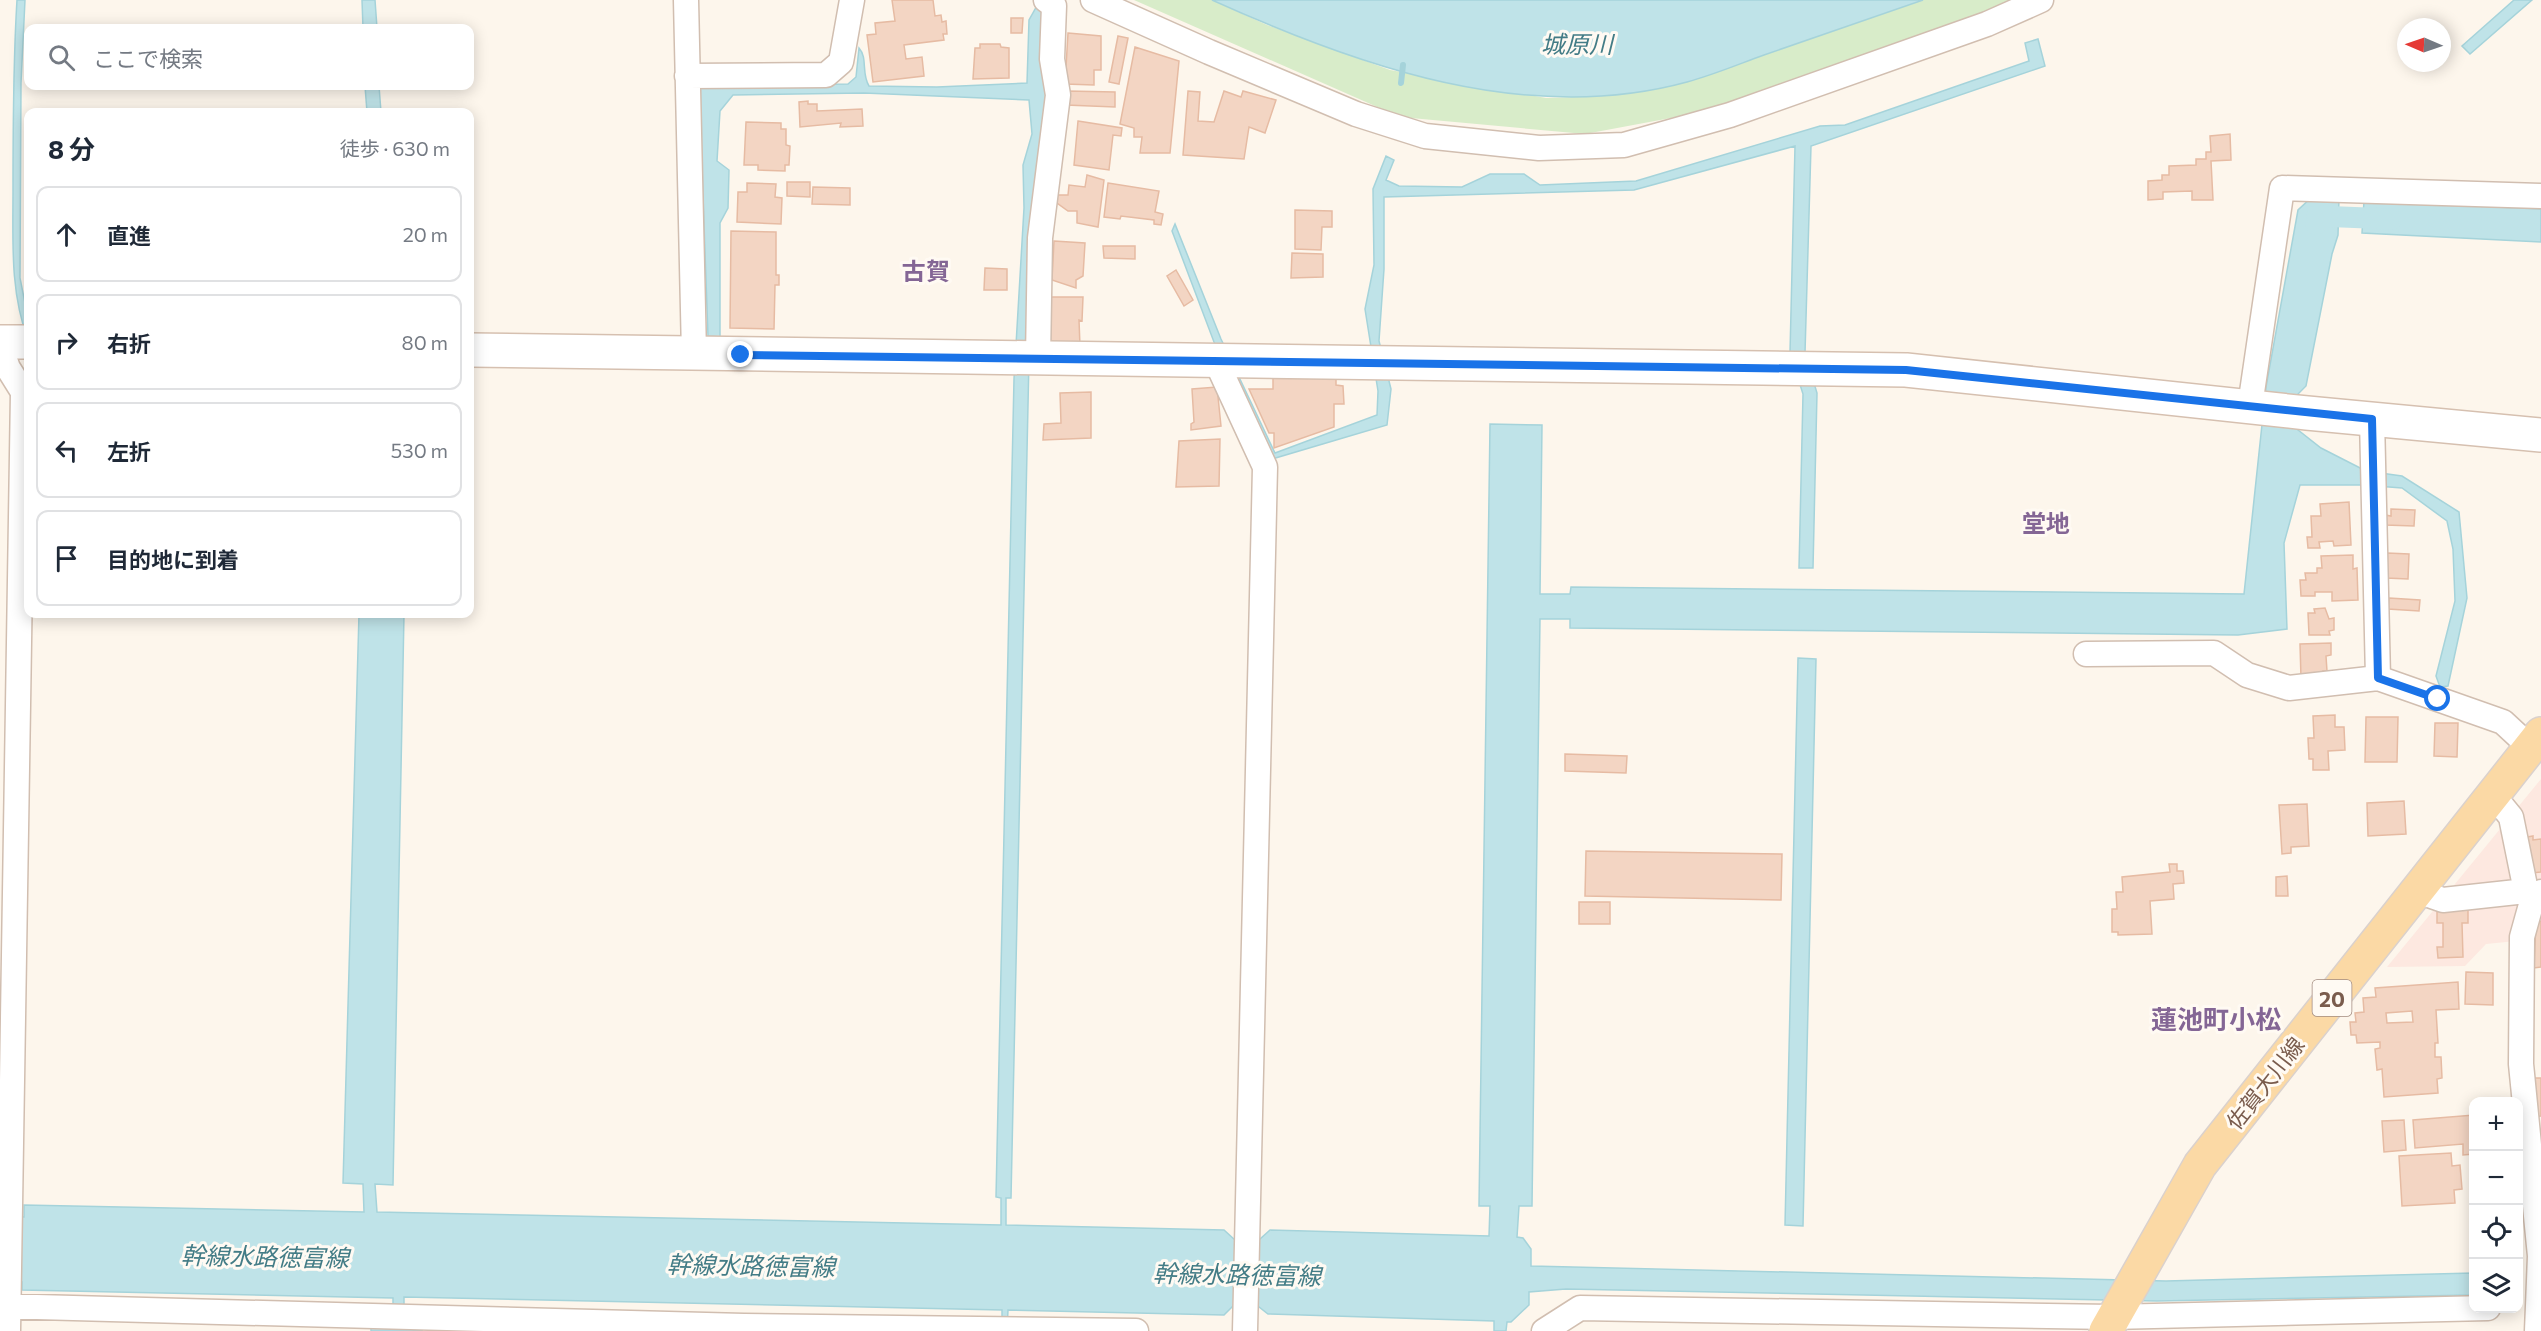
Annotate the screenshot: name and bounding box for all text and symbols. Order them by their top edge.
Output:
north arrow [2397,18,2451,72]
search box [24,24,474,90]
water label: 城原川 [1541,29,1616,58]
icon: search [45,41,78,74]
text: ここで検索 [93,45,203,72]
text: 8 分 [48,133,95,164]
text: 徒歩 · 630 m [340,136,450,160]
icon: ahead [50,218,83,251]
text: 直進 [107,222,151,249]
text: 20 m [403,222,448,246]
district label: 古賀 [902,256,950,285]
icon: right [50,326,83,359]
text: 右折 [107,330,151,357]
text: 80 m [402,330,448,354]
route end [727,341,753,367]
icon: left [50,434,83,467]
text: 左折 [107,438,151,465]
text: 530 m [391,438,448,462]
district label: 堂地 [2022,508,2070,537]
icon: arrive [50,542,83,575]
text: 目的地に到着 [107,546,239,573]
route start [2424,685,2450,711]
road number: 20 [2312,980,2352,1016]
district label: 蓮池町小松 [2151,1003,2281,1034]
street label: 佐賀大川線 [2220,1031,2310,1135]
map controls [2469,1097,2523,1313]
button: + [2469,1097,2523,1151]
button: − [2469,1151,2523,1205]
button: locate [2469,1205,2523,1259]
water label: 幹線水路徳富線 [181,1240,352,1272]
water label: 幹線水路徳富線 [667,1249,838,1281]
water label: 幹線水路徳富線 [1153,1258,1324,1290]
button: layers [2469,1259,2523,1313]

